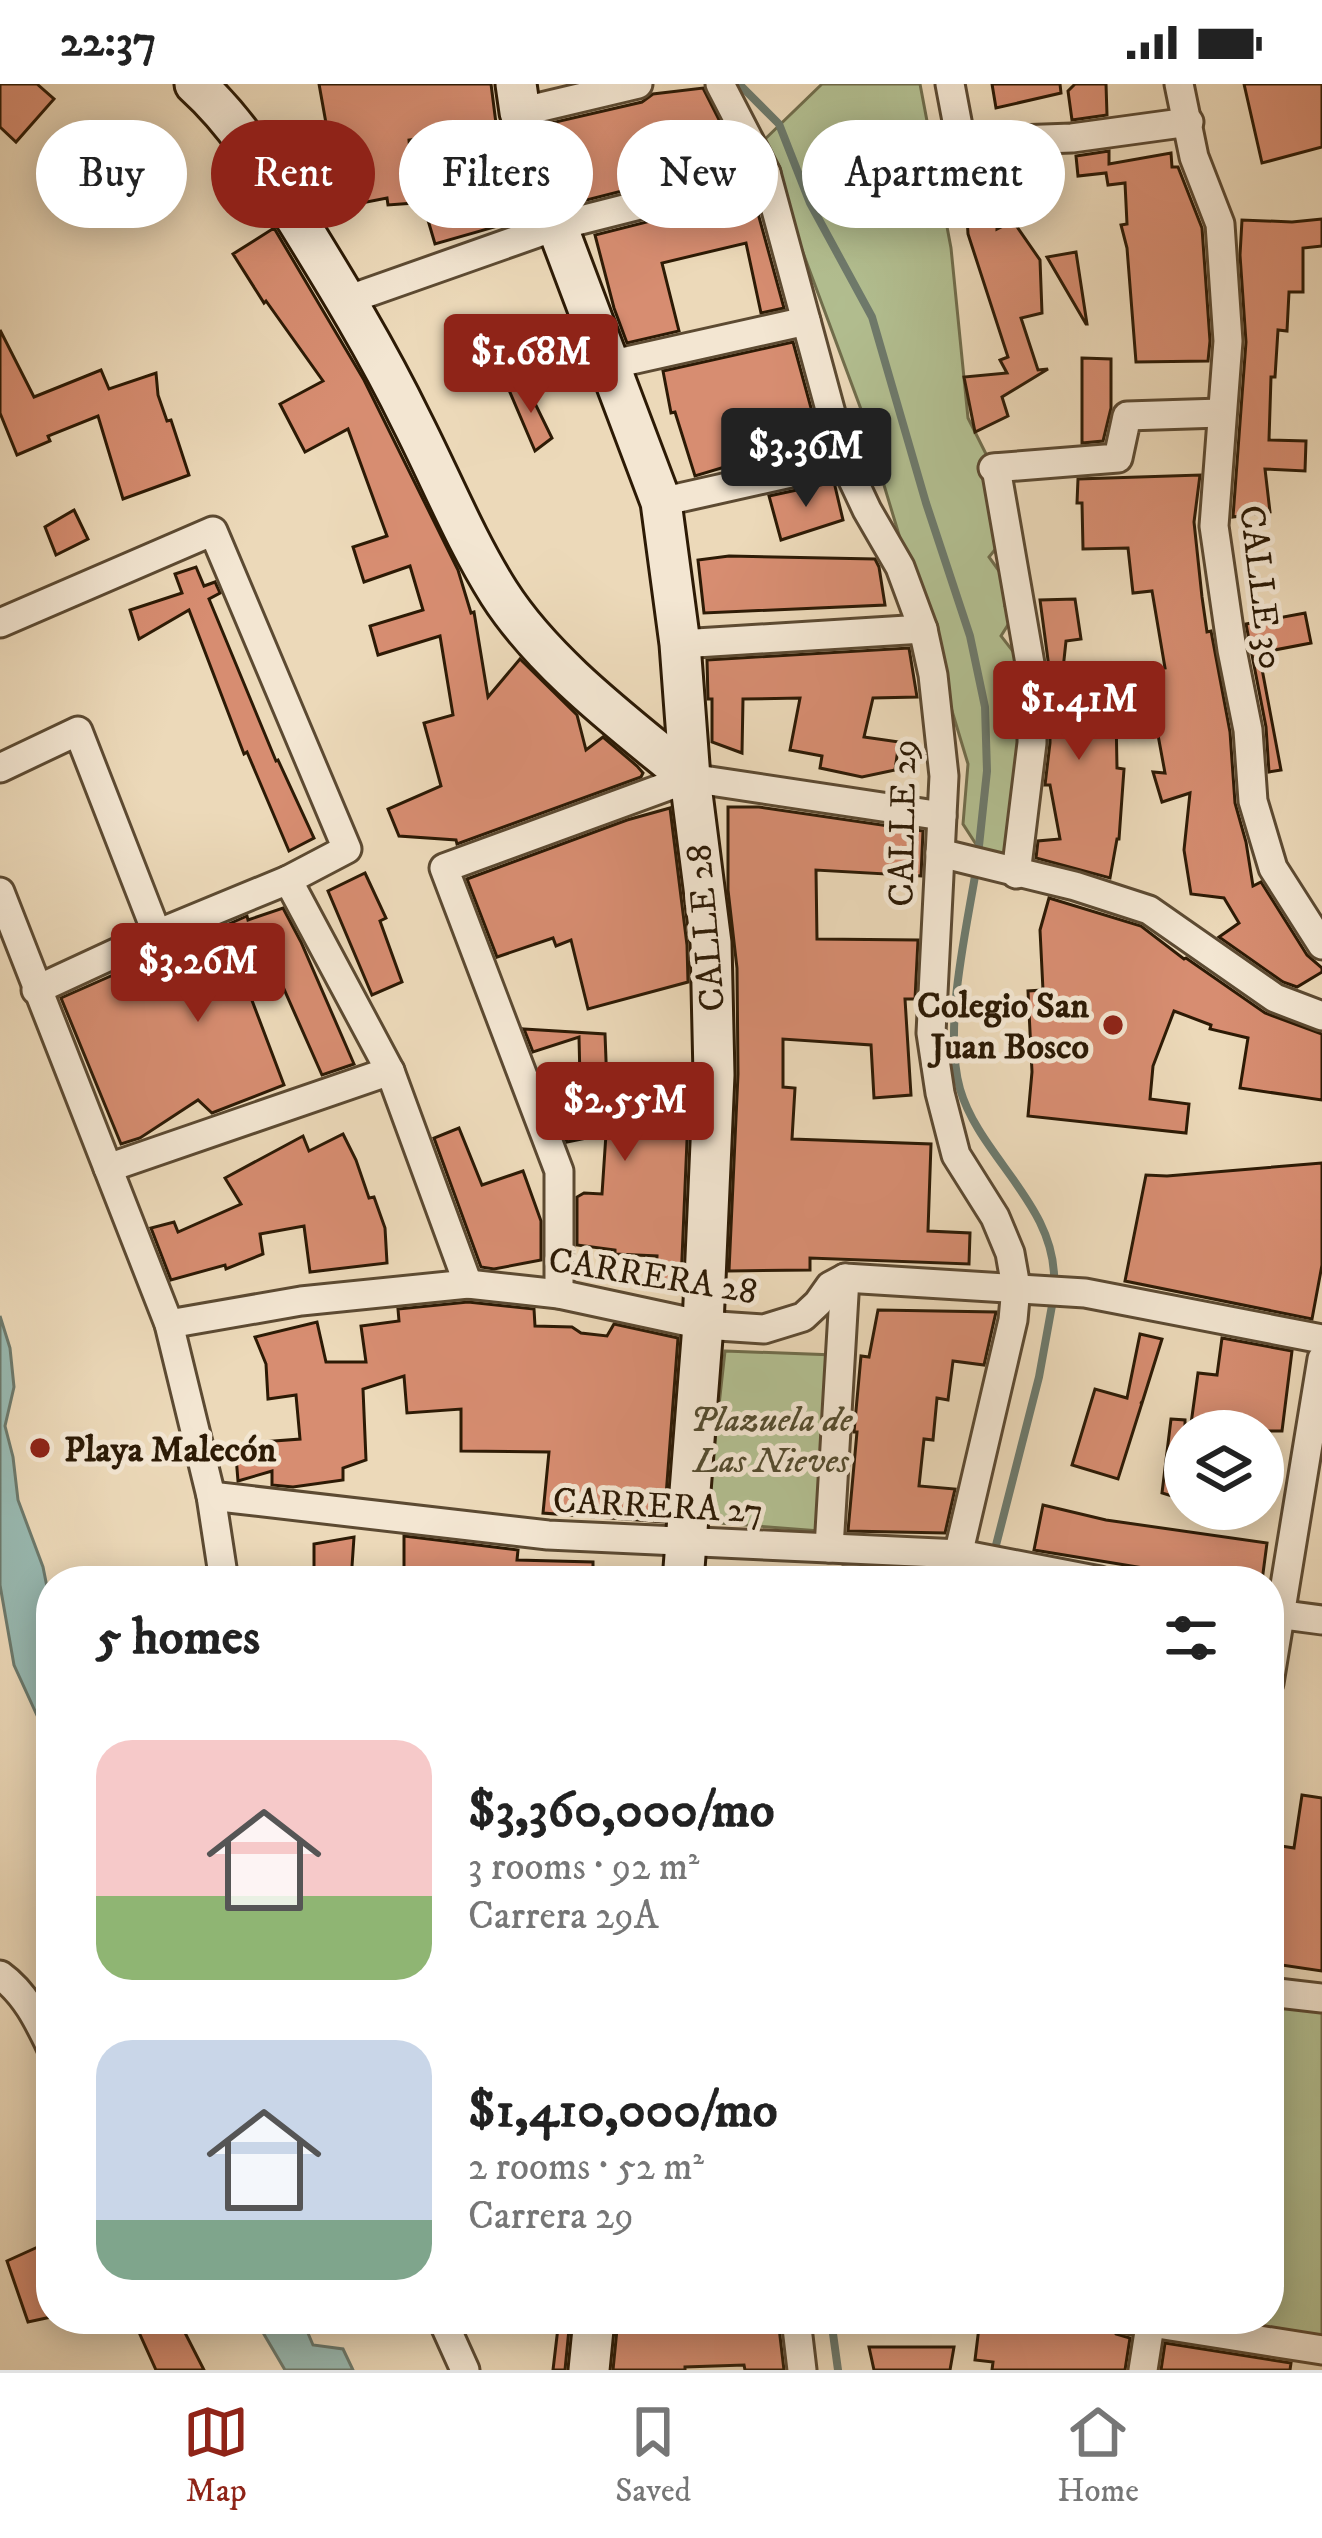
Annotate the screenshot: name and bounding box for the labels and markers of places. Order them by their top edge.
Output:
pin: $1.68M [433,314,629,416]
pin: $3.36M [708,408,904,510]
pin: $1.41M [981,661,1177,763]
pin: $3.26M [100,923,296,1025]
place label: Colegio San Juan Bosco [917,984,1089,1070]
marker: Colegio San Juan Bosco [1100,1012,1126,1038]
pin: $2.55M [527,1062,723,1164]
place label: Playa Malecón [64,1428,277,1473]
marker: Playa Malecón [27,1435,53,1461]

